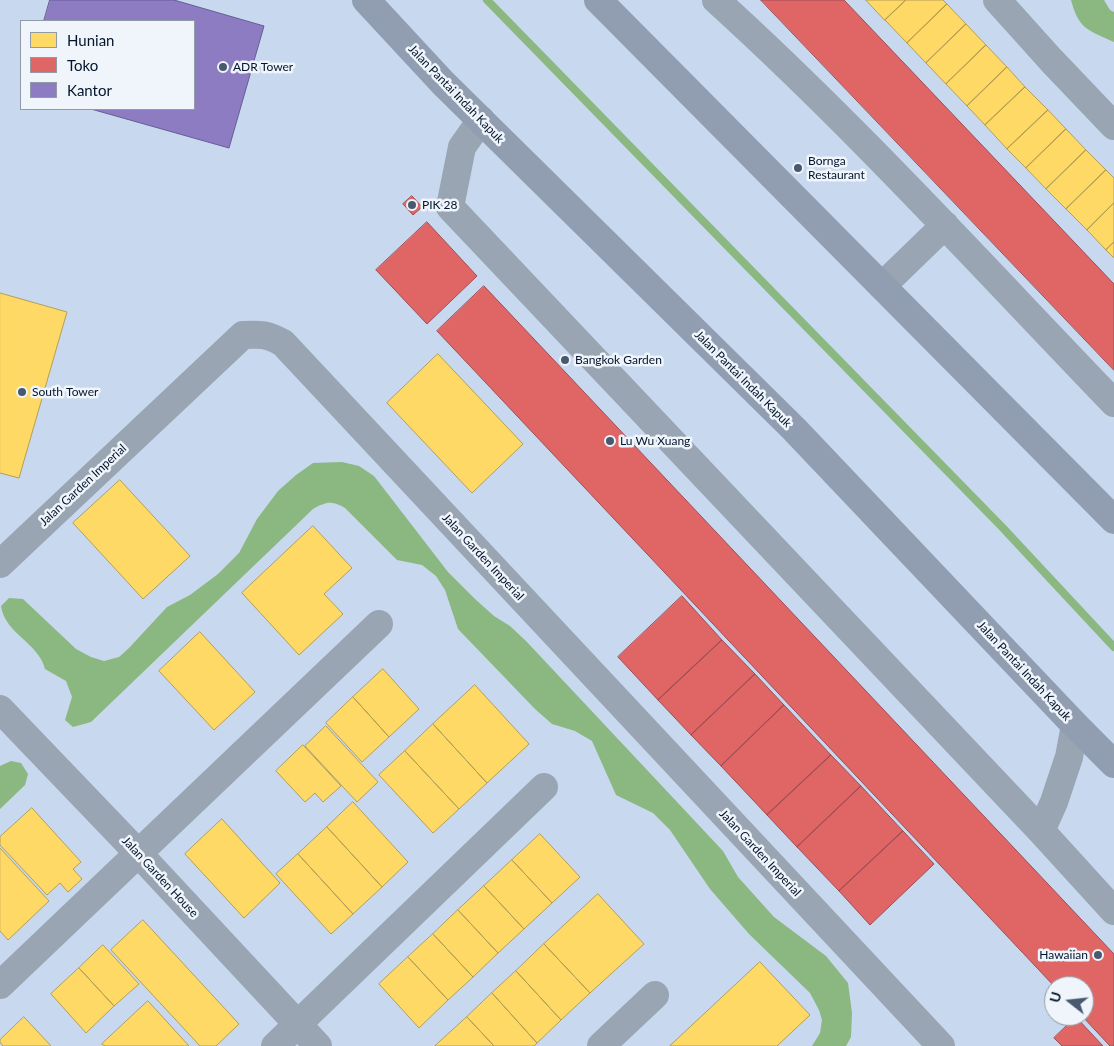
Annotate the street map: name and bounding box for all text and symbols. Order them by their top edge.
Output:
legend [20,20,195,110]
text: Hunian [67,31,114,49]
street label: Jalan Pantai Indah Kapuk [405,42,507,146]
text: Toko [67,56,98,74]
place label: ADR Tower [233,60,293,74]
marker: ADR Tower [217,61,229,73]
text: Kantor [67,81,112,99]
place label: Bornga Restaurant [808,154,865,182]
marker: Bornga Restaurant [792,162,804,174]
place label: PIK 28 [422,198,458,212]
marker: PIK 28 [406,199,418,211]
street label: Jalan Pantai Indah Kapuk [692,328,794,430]
place label: Bangkok Garden [575,353,662,367]
marker: Bangkok Garden [559,354,571,366]
place label: South Tower [32,385,98,399]
marker: South Tower [16,386,28,398]
place label: Lu Wu Xuang [620,434,690,448]
marker: Lu Wu Xuang [604,435,616,447]
street label: Jalan Garden Imperial [37,441,129,529]
street label: Jalan Garden Imperial [439,511,527,603]
street label: Jalan Pantai Indah Kapuk [974,618,1074,724]
street label: Jalan Garden Imperial [716,807,804,899]
street label: Jalan Garden House [119,834,201,920]
place label: Hawaiian [1039,948,1088,962]
marker: Hawaiian [1092,949,1104,961]
north arrow [1044,976,1094,1026]
text: U [1045,990,1065,1004]

